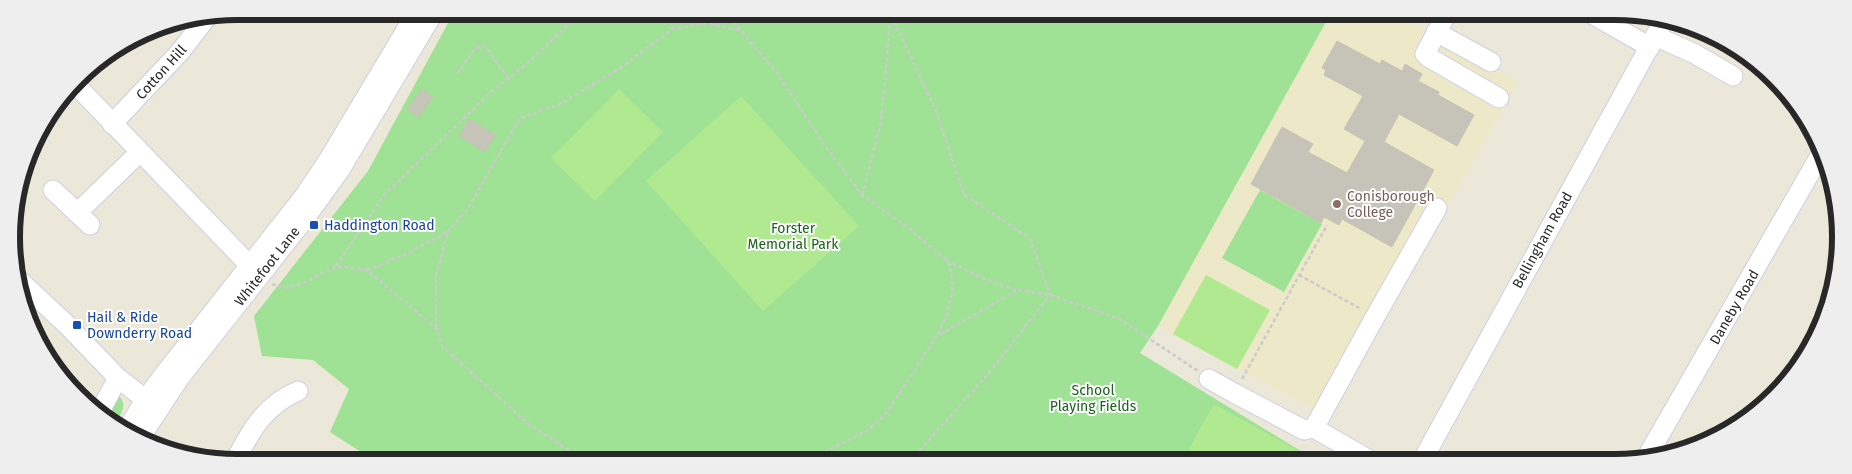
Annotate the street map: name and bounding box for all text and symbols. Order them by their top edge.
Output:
street label: Cotton Hill [133,42,190,103]
place label: Conisborough College [1347,188,1435,221]
street label: Bellingham Road [1509,189,1576,291]
marker: Conisborough College [1331,198,1343,210]
place label: Haddington Road [324,217,435,234]
marker: Haddington Road [308,219,320,231]
park label: Forster Memorial Park [748,220,839,253]
street label: Whitefoot Lane [231,223,304,309]
street label: Daneby Road [1706,267,1763,348]
place label: Hail & Ride Downderry Road [87,309,192,342]
marker: Hail & Ride Downderry Road [71,319,83,331]
park label: School Playing Fields [1050,382,1137,415]

